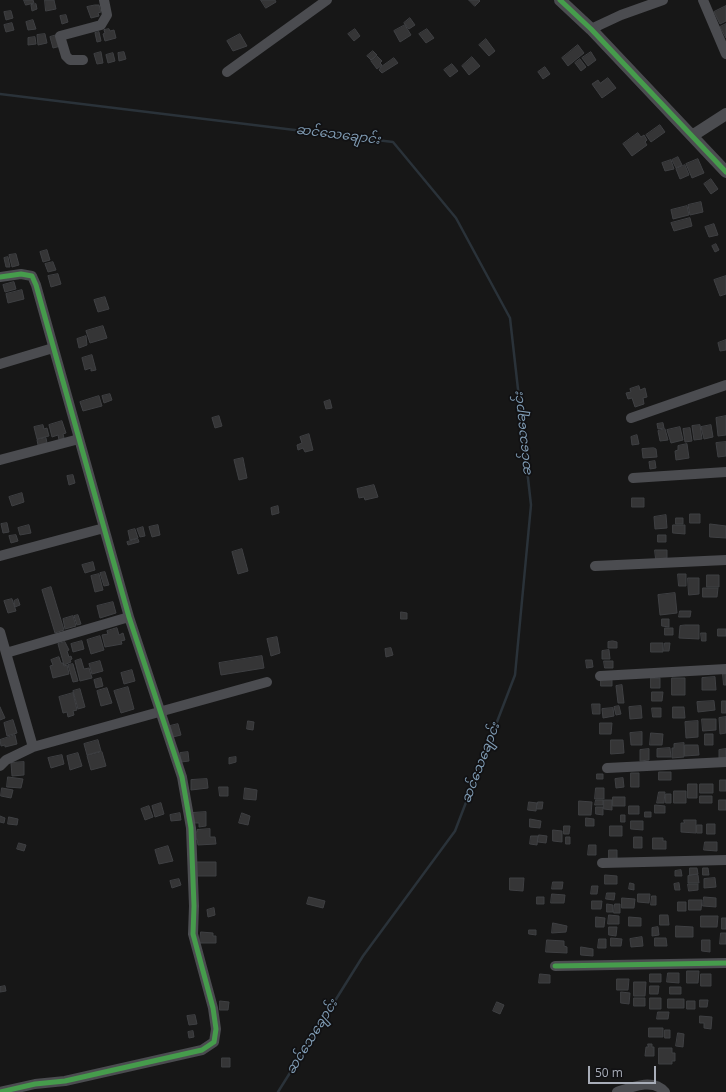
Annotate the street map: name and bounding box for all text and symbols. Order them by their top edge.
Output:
water label: ဆင်သေချောင်း [295,122,381,148]
water label: ဆင်သေချောင်း [511,391,535,477]
water label: ဆင်သေချောင်း [459,721,503,805]
water label: ဆင်သေချောင်း [283,997,341,1077]
scale bar [590,1058,658,1084]
text: 50 m [595,1064,623,1081]

